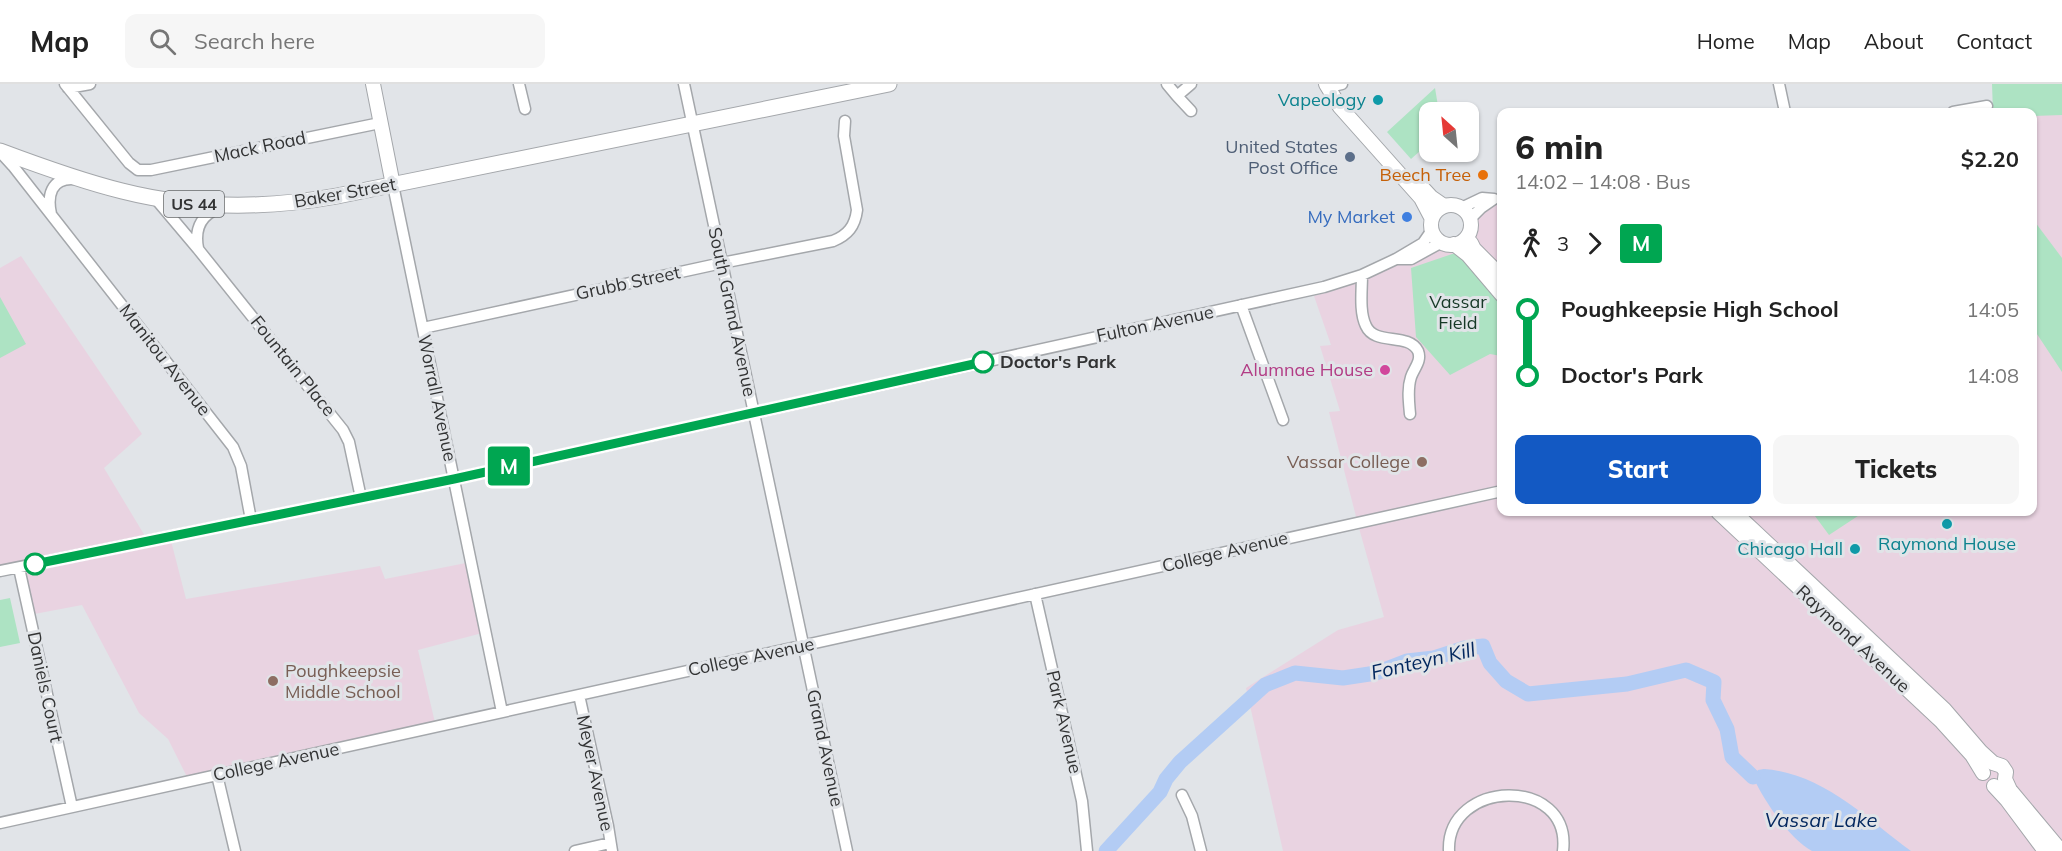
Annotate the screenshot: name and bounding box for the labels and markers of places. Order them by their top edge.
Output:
place label: Vapeology [1278,88,1366,111]
marker: Vapeology [1371,93,1385,107]
place label: United States Post Office [1225,135,1338,179]
marker: United States Post Office [1343,150,1357,164]
place label: Beech Tree [1380,163,1471,186]
marker: Beech Tree [1476,168,1490,182]
place label: My Market [1307,205,1395,228]
marker: My Market [1400,210,1414,224]
place label: Doctor's Park [1000,350,1117,373]
marker: Doctor's Park [972,351,994,373]
place label: Alumnae House [1240,358,1373,381]
marker: Alumnae House [1378,363,1392,377]
place label: Vassar College [1287,450,1410,473]
marker: Vassar College [1415,455,1429,469]
marker: Raymond House [1940,517,1954,531]
place label: Raymond House [1878,532,2016,555]
place label: Chicago Hall [1737,537,1843,560]
marker: Chicago Hall [1848,542,1862,556]
unlabelled marker [24,553,46,575]
place label: Poughkeepsie Middle School [285,659,401,703]
marker: Poughkeepsie Middle School [266,674,280,688]

